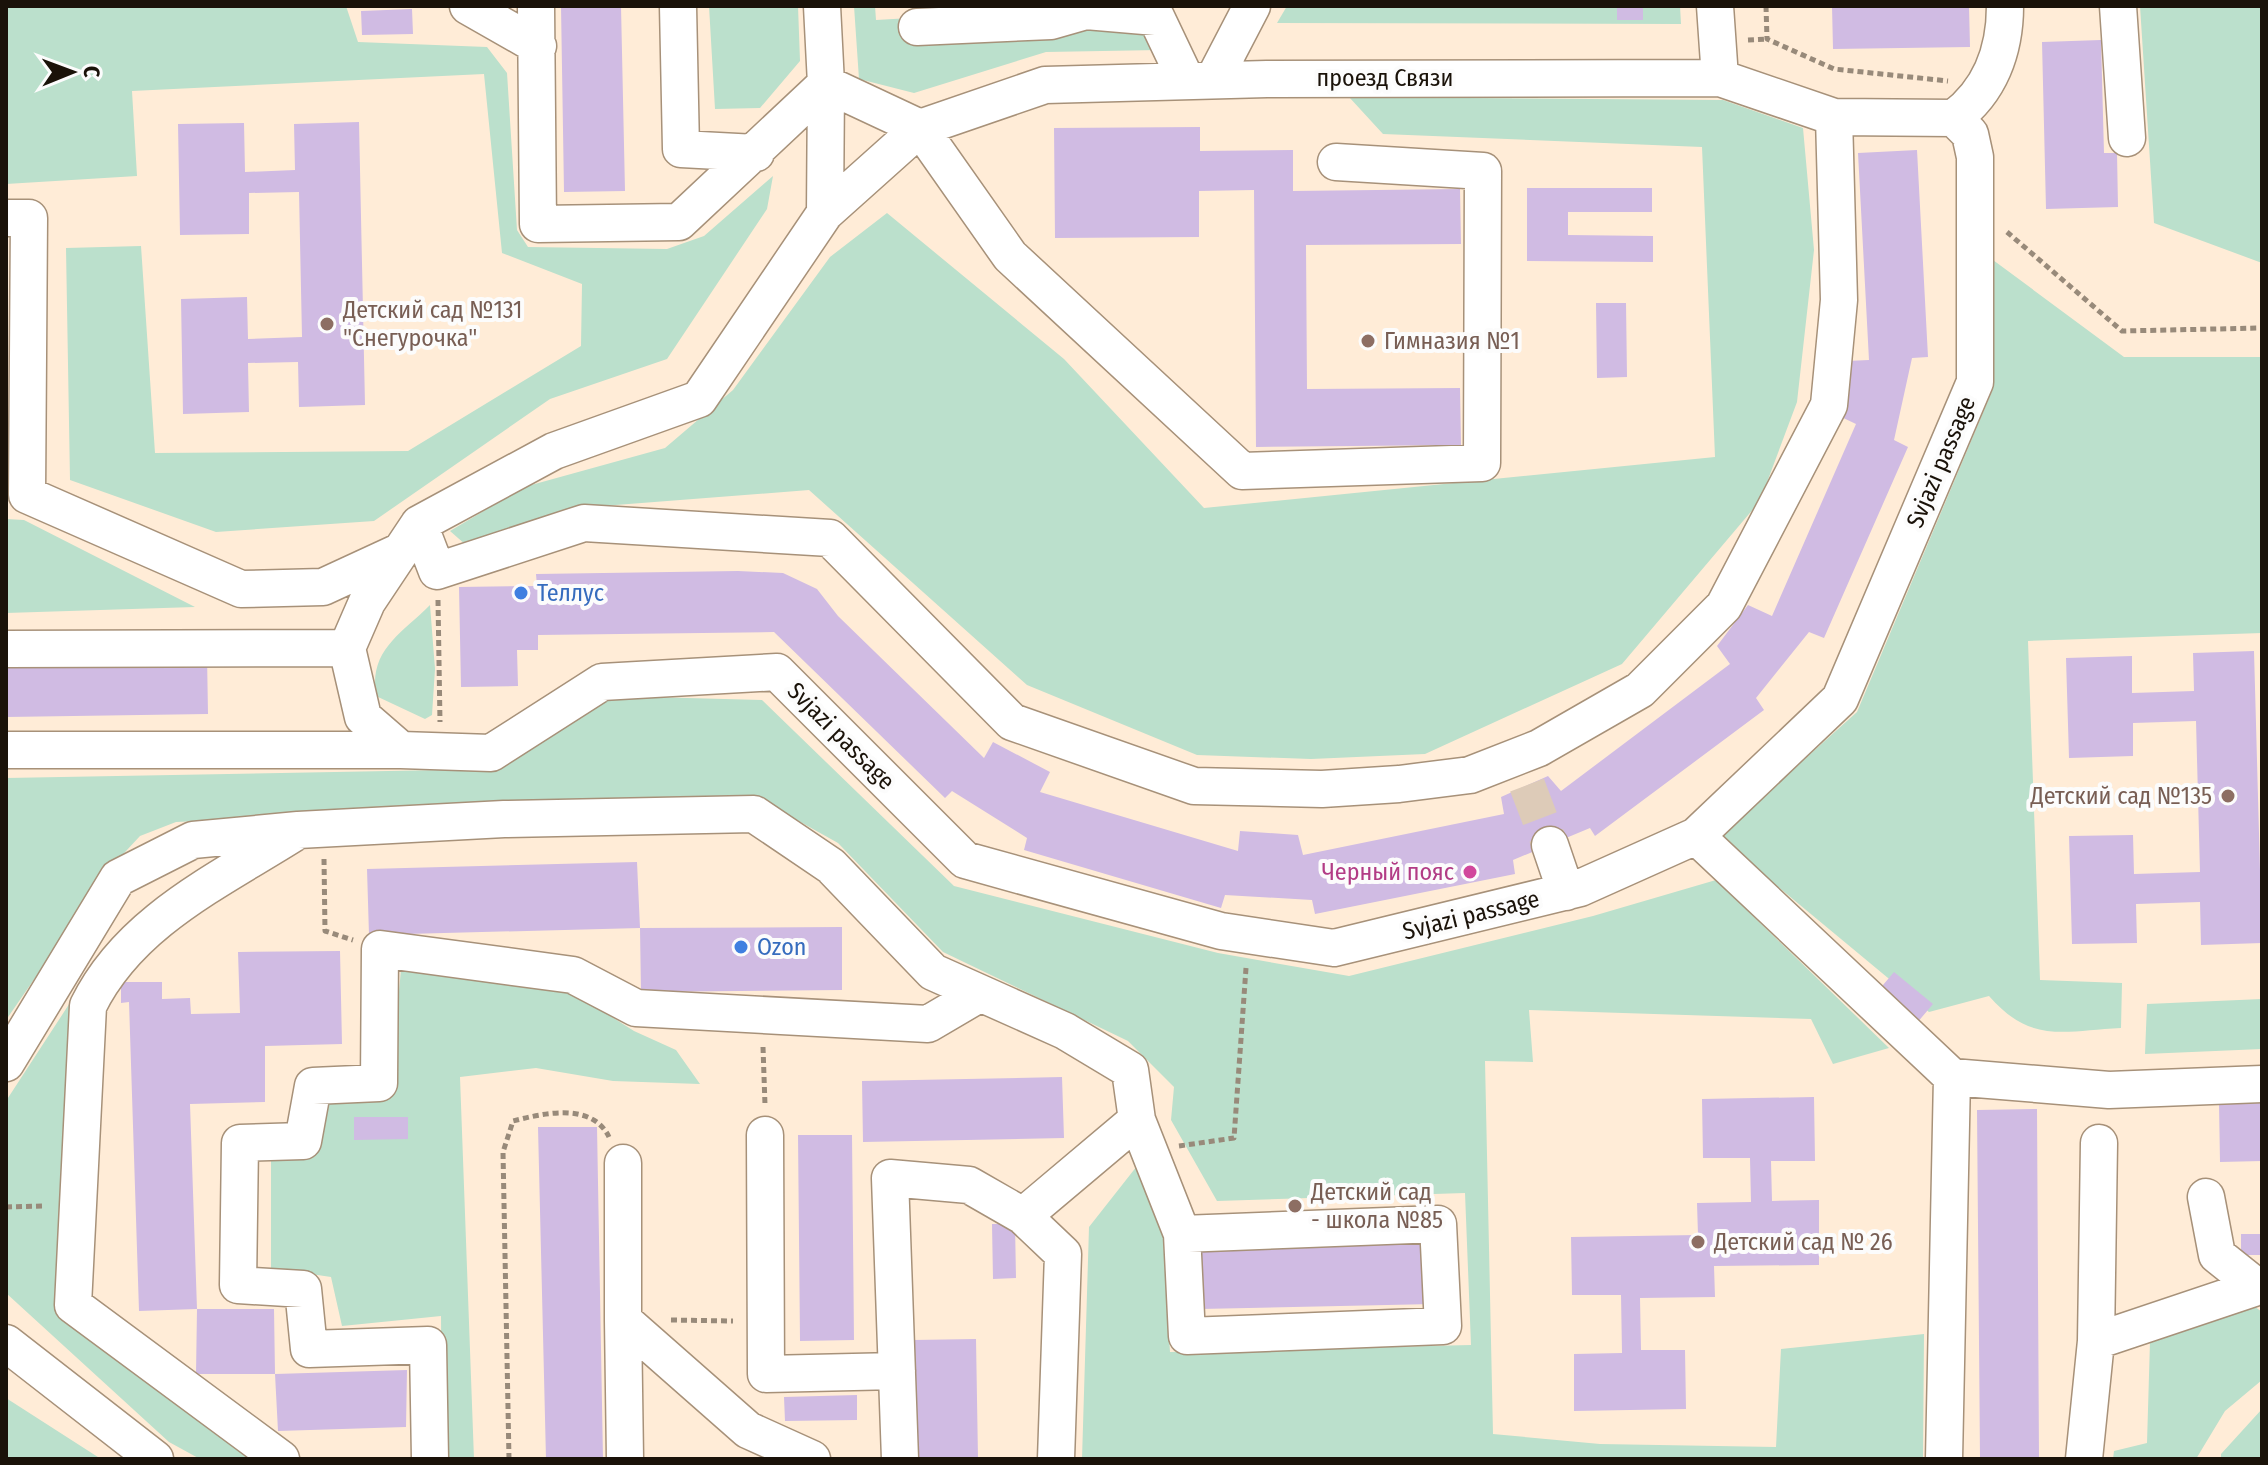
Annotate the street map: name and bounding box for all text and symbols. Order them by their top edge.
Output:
north arrow [32,32,112,112]
street label: проезд Связи [1317,64,1453,92]
text: С [78,66,105,78]
place label: Детский сад №131 "Снегурочка" [342,296,522,352]
marker: Детский сад №131 "Снегурочка" [318,315,336,333]
place label: Гимназия №1 [1384,327,1520,355]
marker: Гимназия №1 [1359,332,1377,350]
street label: Svjazi passage [1901,392,1981,532]
place label: Теллус [537,579,604,607]
marker: Теллус [512,584,530,602]
street label: Svjazi passage [782,677,900,795]
place label: Детский сад №135 [2029,782,2212,810]
marker: Детский сад №135 [2219,787,2237,805]
place label: Черный пояс [1322,858,1454,886]
marker: Черный пояс [1461,863,1479,881]
street label: Svjazi passage [1400,885,1542,945]
place label: Ozon [757,933,806,961]
marker: Ozon [732,938,750,956]
place label: Детский сад - школа №85 [1310,1178,1443,1234]
marker: Детский сад - школа №85 [1286,1197,1304,1215]
place label: Детский сад № 26 [1713,1228,1893,1256]
marker: Детский сад № 26 [1689,1233,1707,1251]

